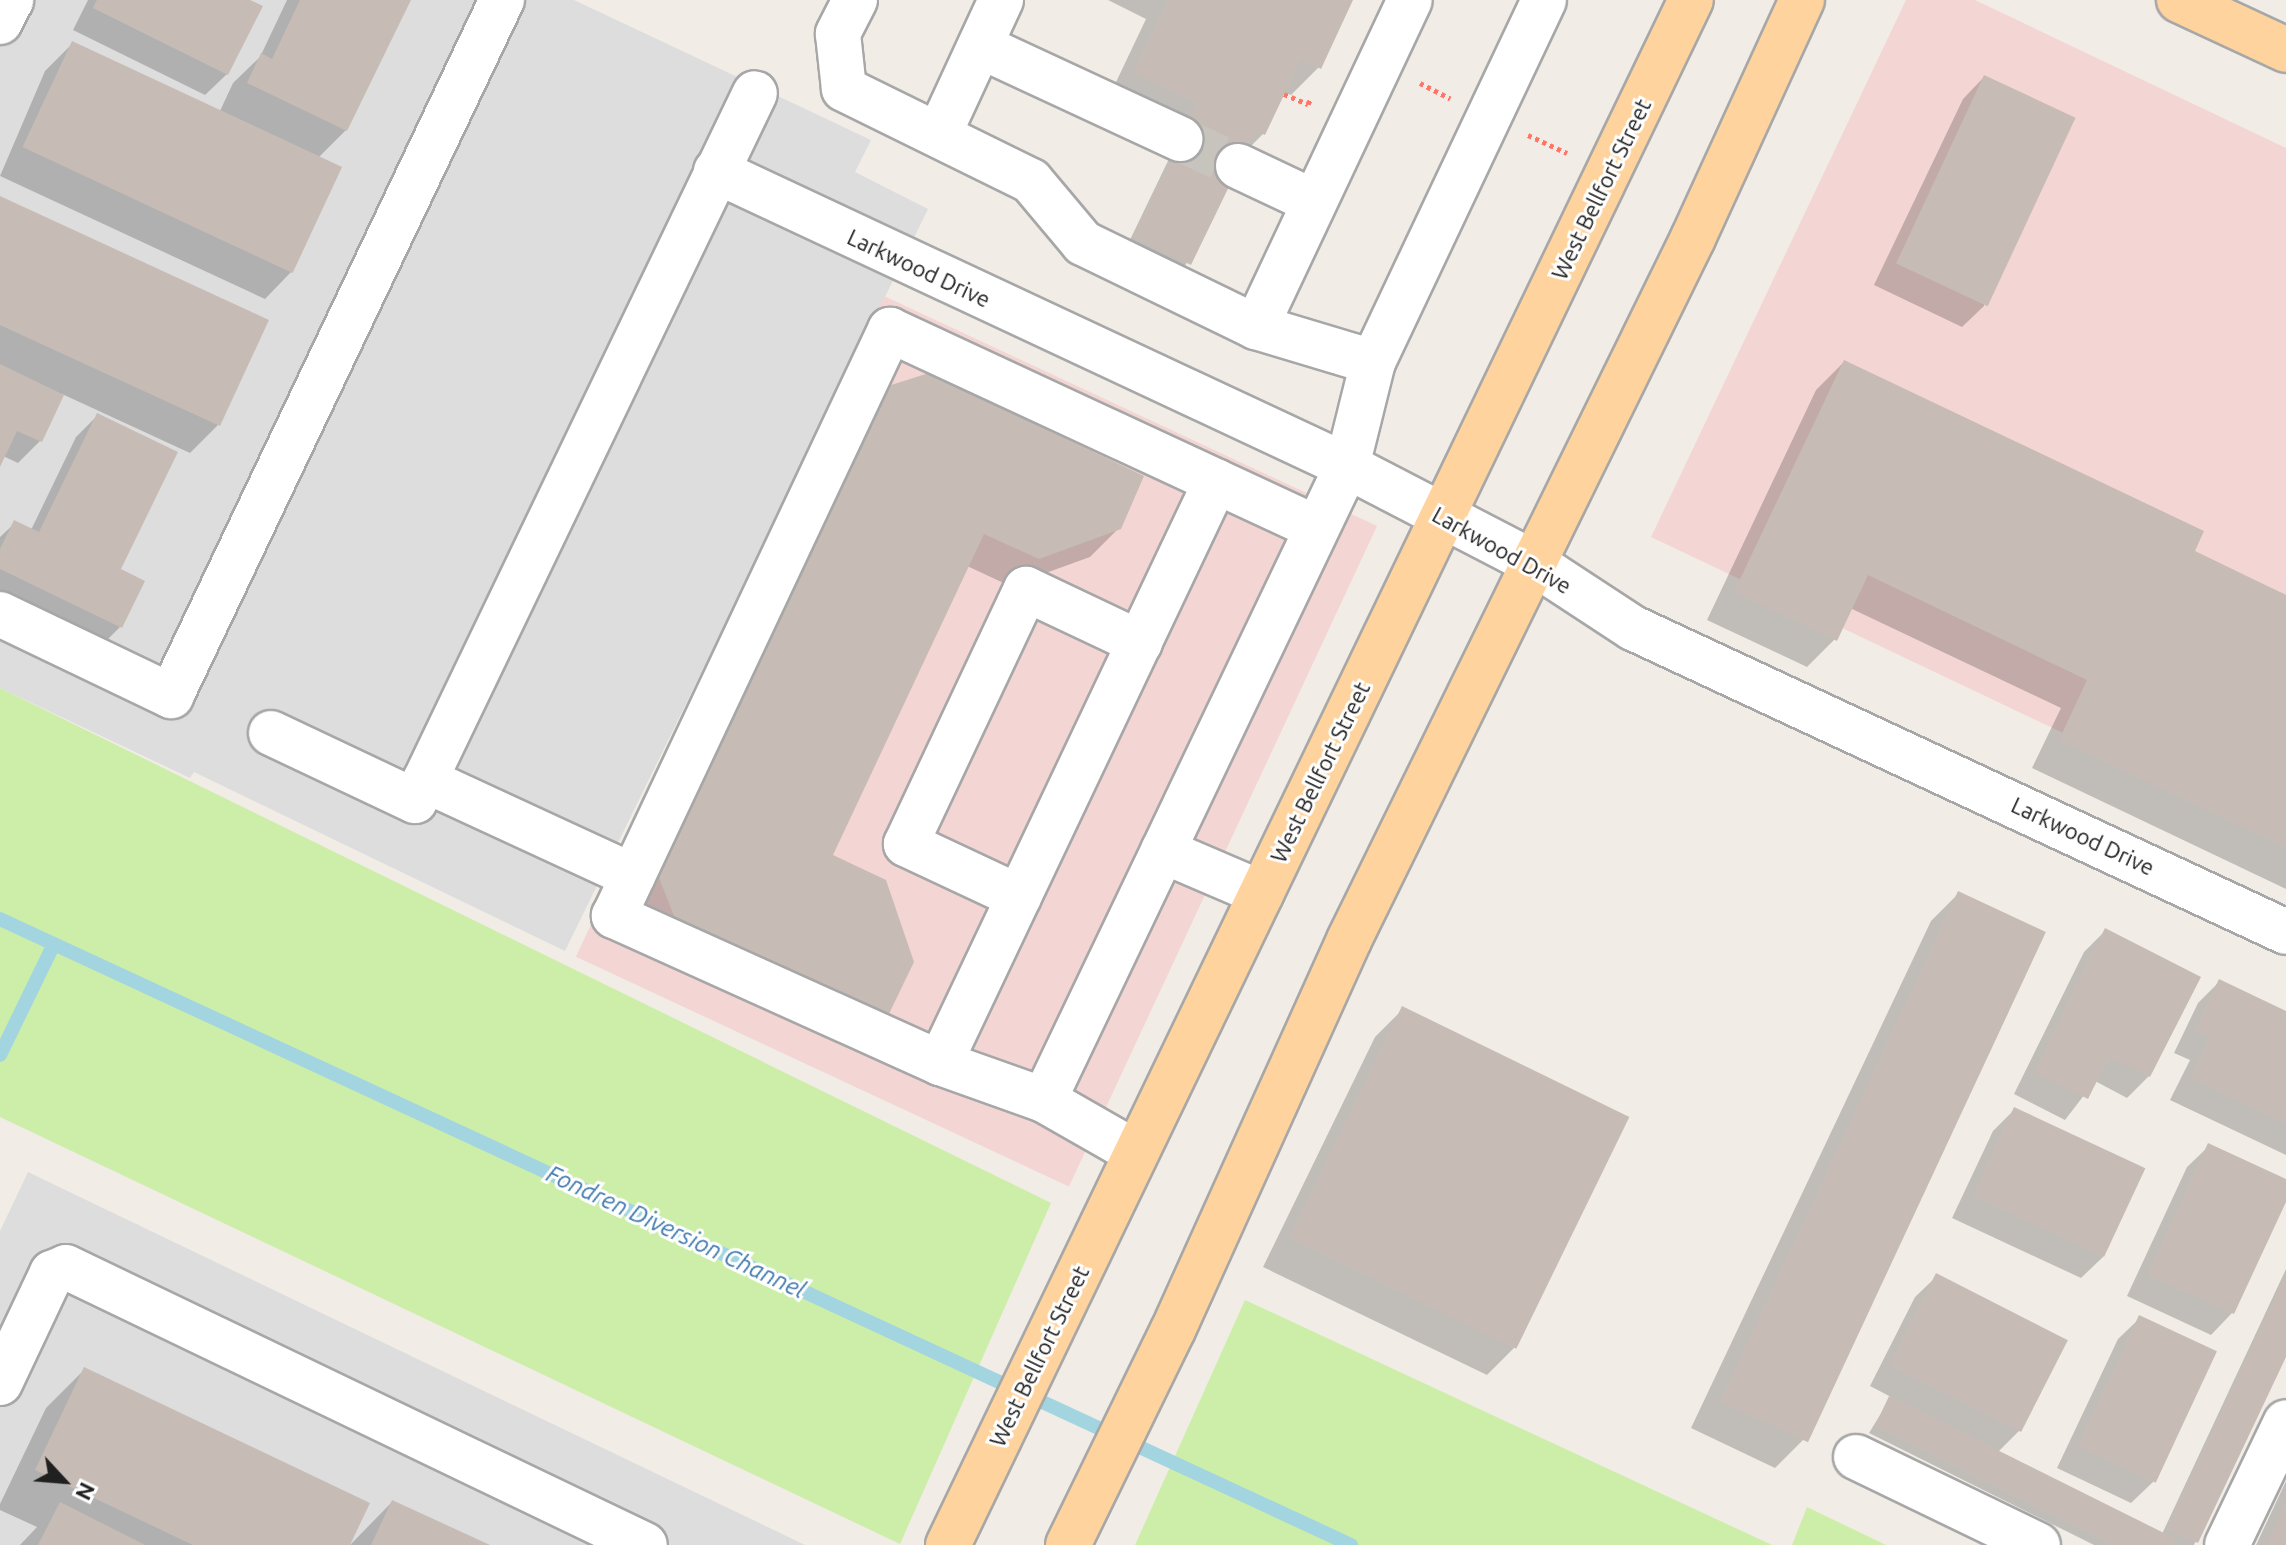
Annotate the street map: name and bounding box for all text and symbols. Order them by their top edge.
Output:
street label: West Bellfort Street [1546,94,1656,284]
street label: Larkwood Drive [843,223,995,313]
street label: Larkwood Drive [1428,501,1576,599]
street label: West Bellfort Street [1265,677,1375,867]
street label: Larkwood Drive [2007,791,2159,881]
water label: Fondren Diversion Channel [542,1159,810,1305]
street label: West Bellfort Street [984,1261,1094,1451]
north arrow [24,1441,104,1521]
text: N [71,1479,101,1505]

